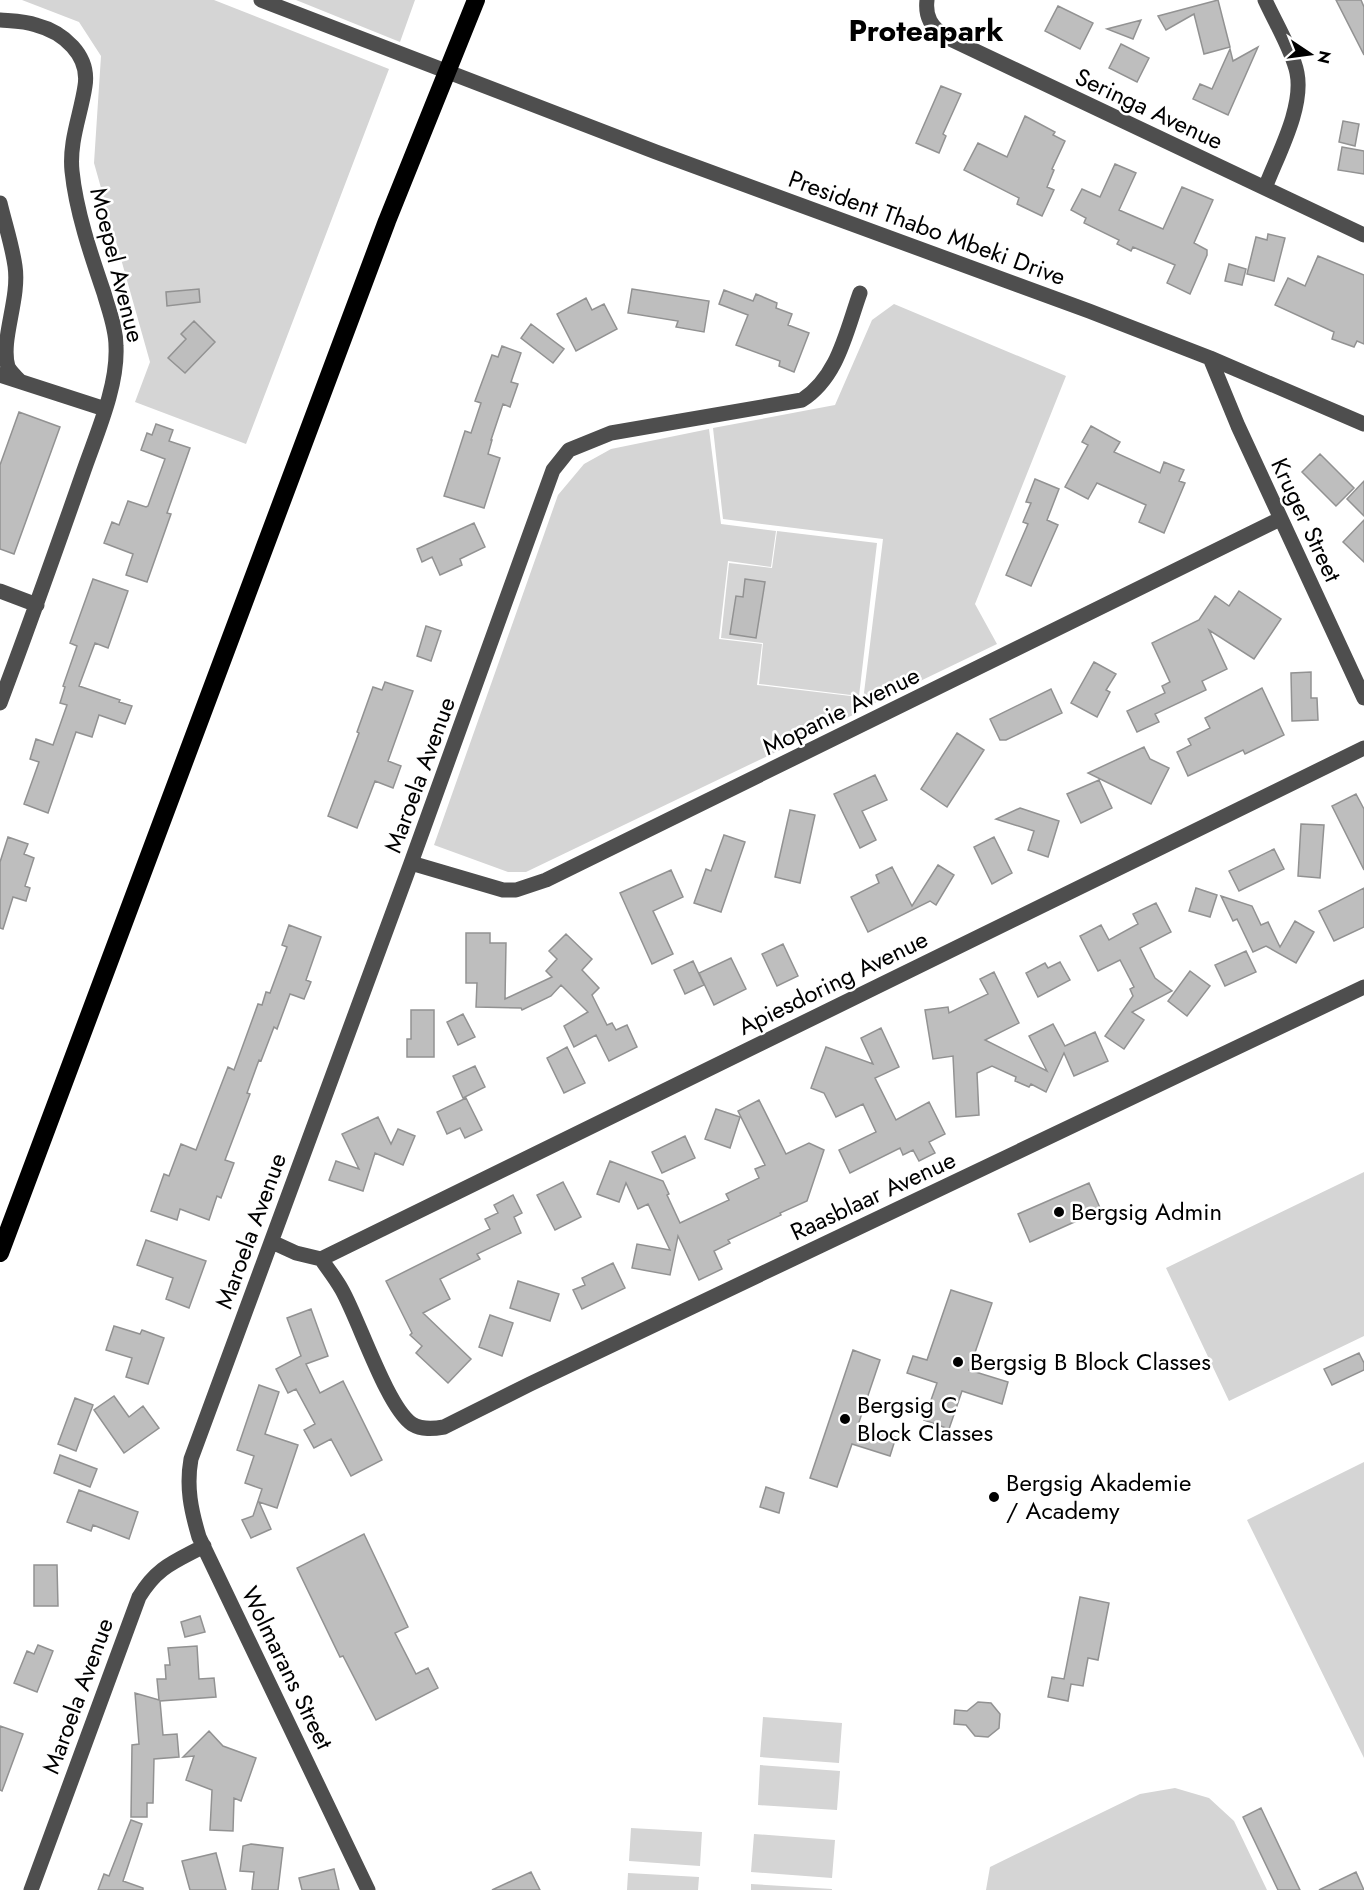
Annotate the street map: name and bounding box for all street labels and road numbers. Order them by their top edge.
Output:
street label: Seringa Avenue [1069,59,1229,158]
street label: President Thabo Mbeki Drive [784,161,1071,294]
street label: Moepel Avenue [81,184,154,346]
street label: Kruger Street [1262,452,1351,588]
street label: Mopanie Avenue [756,657,925,764]
street label: Maroela Avenue [375,692,464,858]
street label: Apiesdoring Avenue [732,921,934,1044]
street label: Raasblaar Avenue [784,1142,961,1249]
street label: Maroela Avenue [206,1148,295,1314]
street label: Wolmarans Street [233,1580,342,1755]
street label: Maroela Avenue [33,1613,122,1779]

